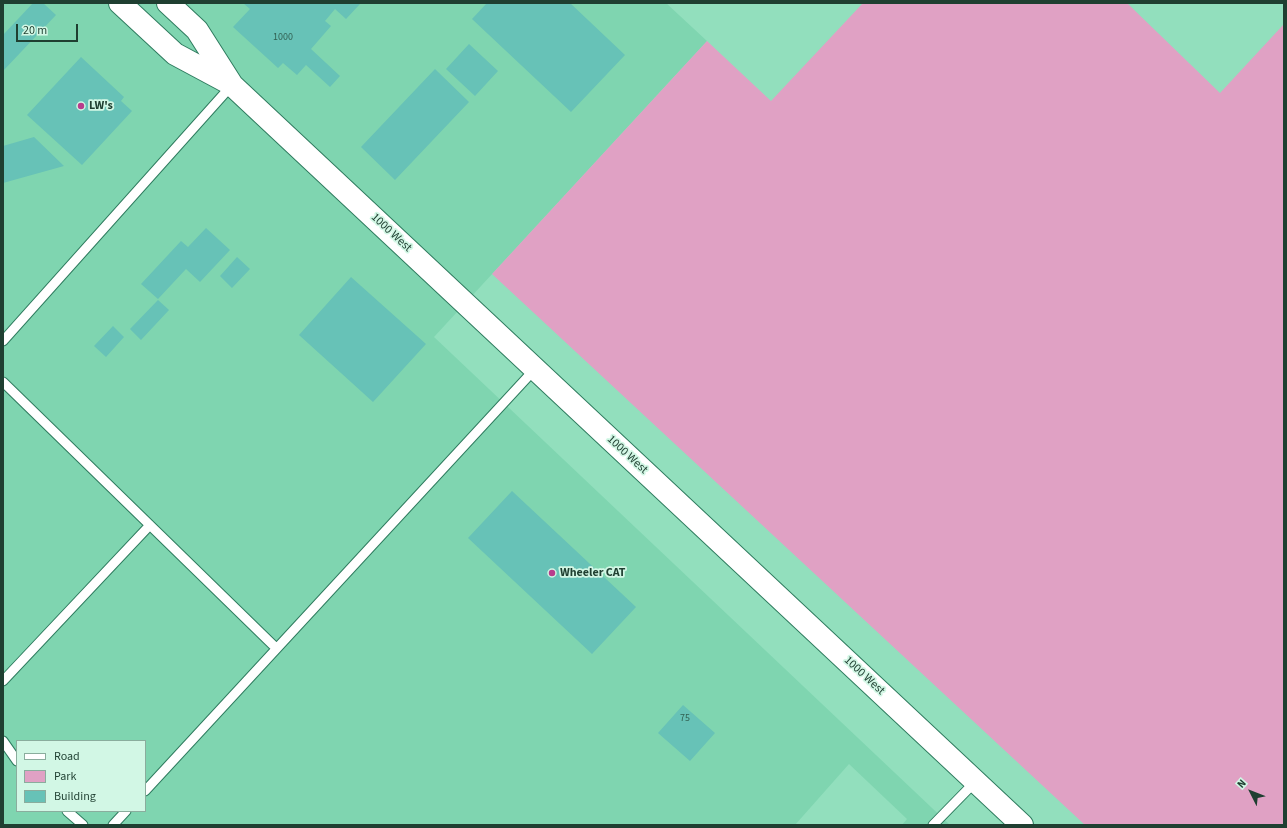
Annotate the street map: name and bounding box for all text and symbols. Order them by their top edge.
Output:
scale bar [18,16,80,42]
text: 20 m [23,22,47,39]
house number: 1000 [273,32,293,44]
place label: LW's [89,99,113,113]
marker: LW's [76,101,86,111]
street label: 1000 West [368,211,414,255]
street label: 1000 West [604,433,650,477]
place label: Wheeler CAT [560,566,626,580]
marker: Wheeler CAT [547,568,557,578]
street label: 1000 West [841,654,887,698]
house number: 75 [680,713,690,725]
legend [16,740,146,812]
text: Road [54,748,80,765]
text: Park [54,768,76,785]
north arrow [1231,772,1271,812]
text: N [1234,776,1250,791]
text: Building [54,788,96,805]

